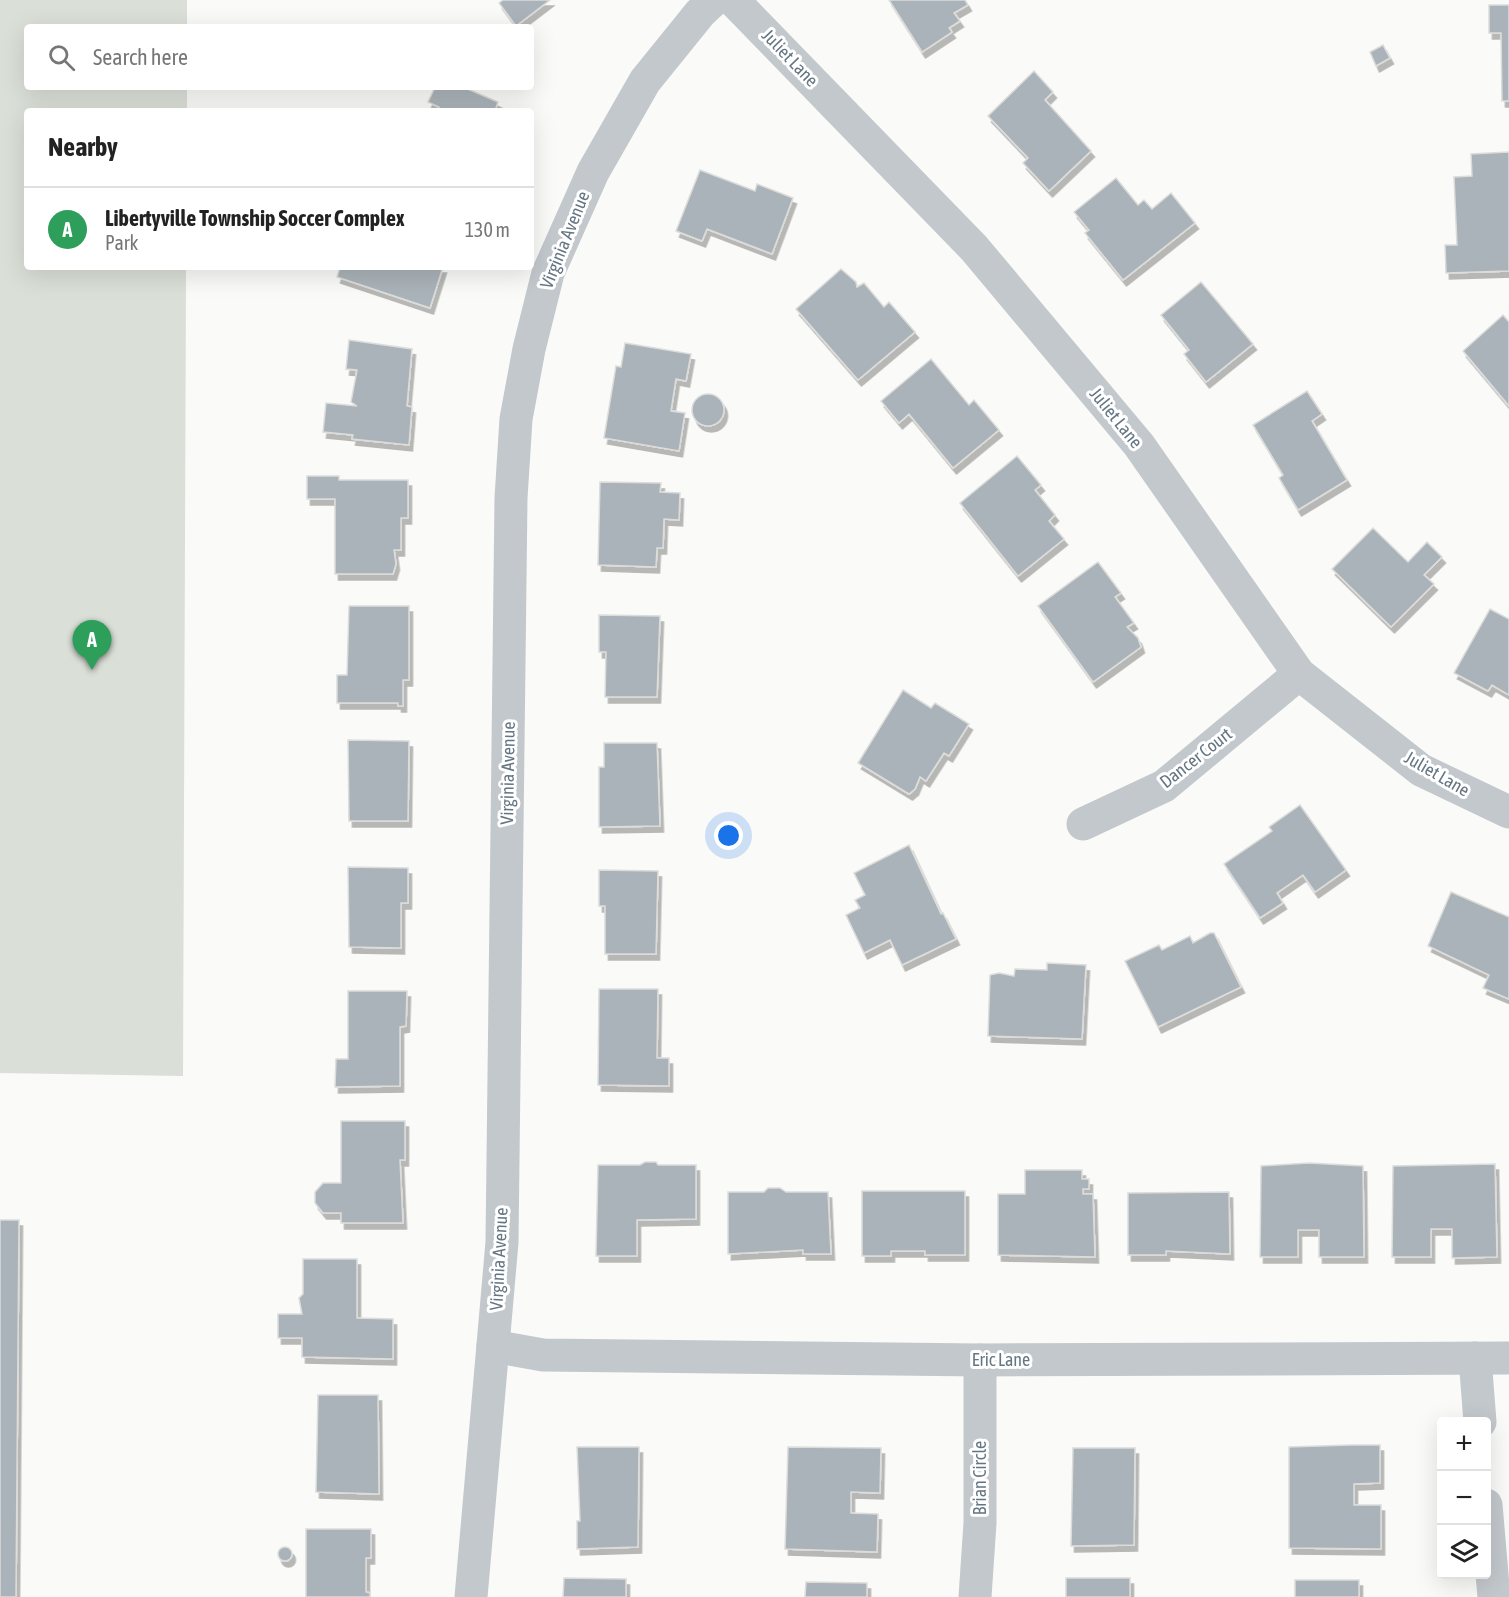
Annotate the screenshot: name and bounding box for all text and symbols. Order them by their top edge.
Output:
search box [24,24,534,90]
street label: Juliet Lane [758,25,823,91]
icon: search [45,41,78,74]
text: Search here [93,44,188,70]
text: Nearby [48,132,118,162]
street label: Virginia Avenue [535,188,594,292]
text: Libertyville Township Soccer Complex [105,205,405,231]
text: A [63,218,72,241]
text: 130 m [465,218,510,241]
text: Park [105,231,138,254]
street label: Juliet Lane [1086,383,1147,452]
pin: A [72,620,112,670]
street label: Virginia Avenue [496,721,519,825]
street label: Dancer Court [1156,723,1236,792]
street label: Juliet Lane [1401,747,1473,801]
your location [714,821,743,850]
street label: Virginia Avenue [485,1207,512,1311]
street label: Eric Lane [972,1349,1030,1370]
map controls [1437,1417,1491,1579]
button: + [1437,1417,1491,1471]
street label: Brian Circle [969,1441,990,1515]
button: − [1437,1471,1491,1525]
button: layers [1437,1525,1491,1579]

